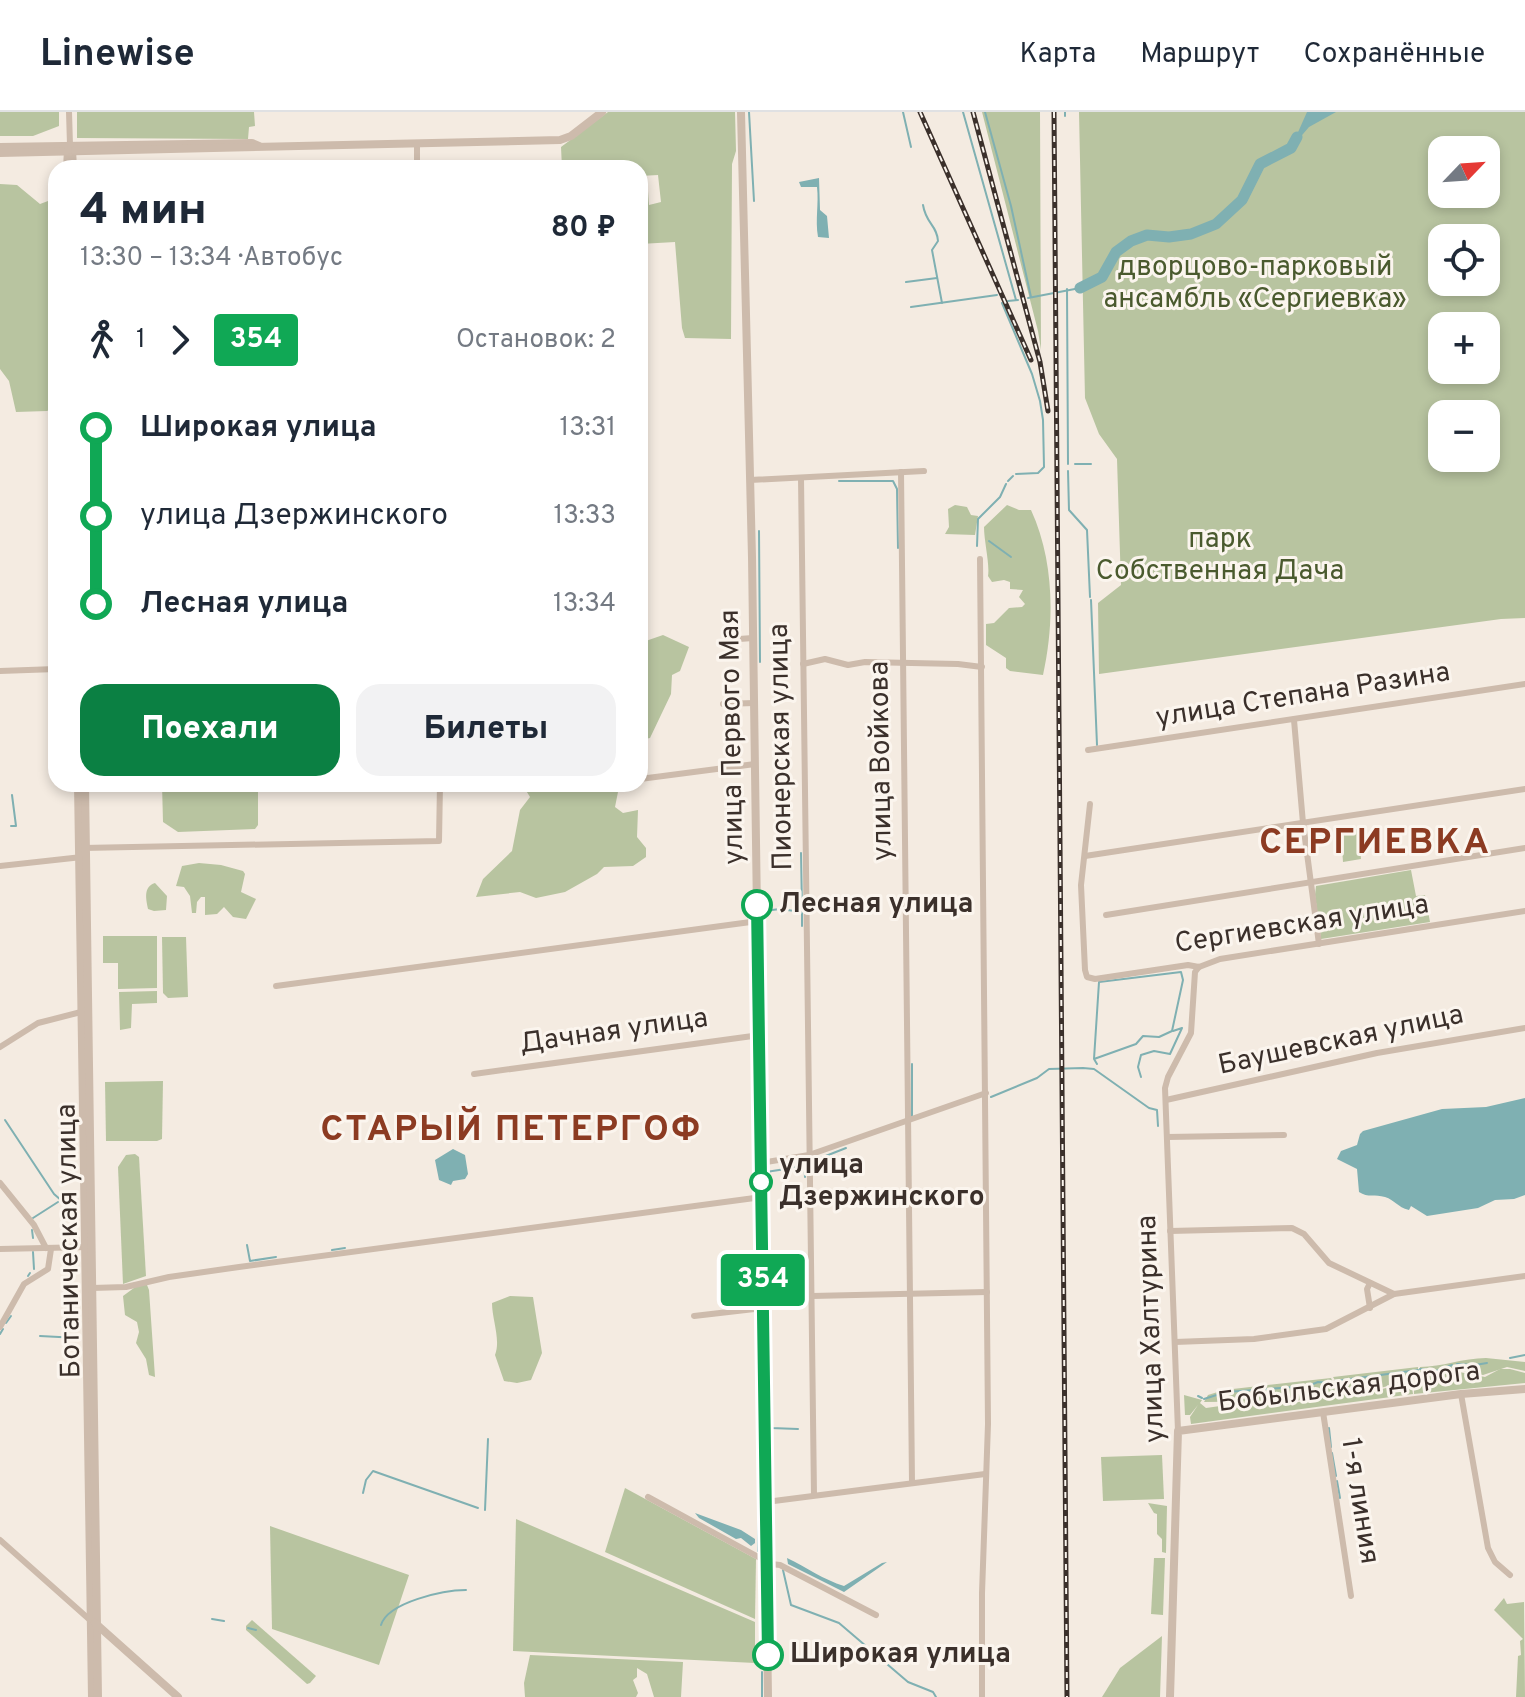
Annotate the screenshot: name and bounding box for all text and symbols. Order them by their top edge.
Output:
text: Linewise [40,31,195,80]
text: Карта [1020,37,1096,73]
text: Маршрут [1140,37,1259,73]
text: Сохранённые [1303,37,1485,73]
north arrow [1428,136,1500,208]
map controls [1428,136,1500,472]
text: 4 мин [80,184,207,240]
text: 80 ₽ [551,210,616,247]
button: locate [1428,224,1500,296]
text: 13:30 – 13:34 · Автобус [80,242,343,275]
park label: дворцово-парковый ансамбль «Сергиевка» [1103,250,1407,318]
button: + [1428,312,1500,384]
icon: walk [80,318,124,362]
icon: forward [158,318,202,362]
text: 354 [230,322,282,358]
text: 1 [136,324,146,357]
text: Остановок: 2 [456,324,616,357]
button: − [1428,400,1500,472]
text: Широкая улица [140,410,377,447]
text: 13:31 [560,412,616,445]
text: улица Дзержинского [140,498,448,535]
text: 13:33 [553,500,616,533]
park label: парк Собственная Дача [1096,522,1344,590]
text: Лесная улица [140,586,348,623]
text: 13:34 [553,588,616,621]
street label: улица Первого Мая [713,609,753,865]
street label: Пионерская улица [762,623,802,871]
street label: улица Степана Разина [1153,655,1453,737]
street label: улица Войкова [862,661,902,861]
button: Поехали [80,684,340,776]
button: Билеты [356,684,616,776]
district label: СЕРГИЕВКА [1259,821,1491,867]
place label: Лесная улица [779,887,973,923]
street label: Сергиевская улица [1172,887,1432,963]
marker: Лесная улица [742,890,772,920]
street label: Баушевская улица [1215,997,1467,1085]
street label: Дачная улица [518,1001,710,1063]
street label: Ботаническая улица [50,1103,90,1379]
district label: СТАРЫЙ ПЕТЕРГОФ [320,1106,702,1154]
place label: улица Дзержинского [779,1148,985,1216]
marker: улица Дзержинского [750,1171,772,1193]
street label: улица Халтурина [1130,1214,1174,1444]
line badge: 354 [717,1254,809,1306]
text: 354 [737,1262,789,1298]
street label: Бобыльская дорога [1216,1354,1482,1422]
street label: 1-я линия [1331,1435,1387,1567]
place label: Широкая улица [790,1637,1011,1673]
marker: Широкая улица [753,1640,783,1670]

